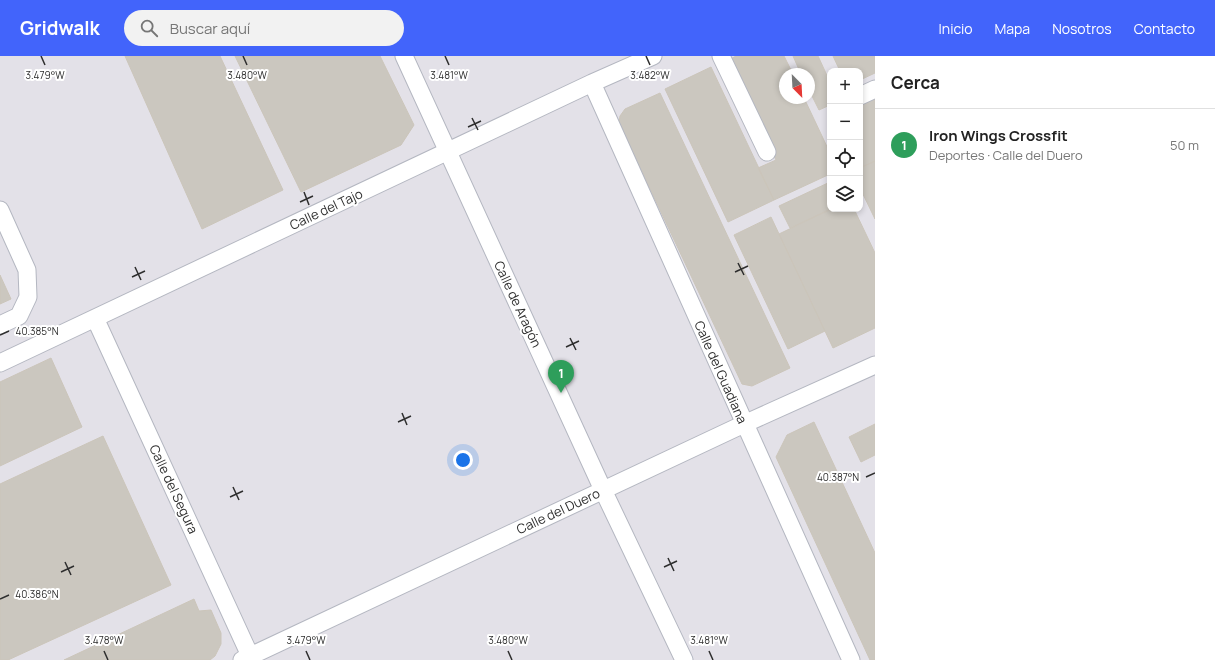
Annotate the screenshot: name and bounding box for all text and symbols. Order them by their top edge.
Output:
search box [124,10,404,46]
text: Gridwalk [20,15,100,41]
icon: search [138,17,160,39]
text: Buscar aquí [170,18,250,39]
text: Inicio [939,19,973,38]
text: Mapa [995,19,1030,38]
text: Nosotros [1052,19,1112,38]
text: Contacto [1134,19,1195,38]
text: 3.479°W [25,68,65,82]
text: 3.480°W [227,68,267,82]
text: 3.481°W [430,68,468,82]
text: 3.482°W [630,68,670,82]
north arrow [779,68,815,104]
map controls [827,68,863,212]
button: + [827,68,863,104]
text: Cerca [891,71,940,94]
button: − [827,104,863,140]
text: Iron Wings Crossfit [929,125,1068,146]
text: 1 [901,136,907,154]
text: 50 m [1170,136,1199,154]
button: locate [827,140,863,176]
text: Deportes · Calle del Duero [929,146,1083,164]
button: layers [827,176,863,212]
street label: Calle del Tajo [287,184,366,234]
street label: Calle de Aragón [490,258,546,350]
street label: Calle del Guadiana [690,318,752,426]
text: 40.385°N [16,324,59,338]
pin: 1 [548,360,574,393]
street label: Calle del Segura [145,442,203,536]
your location [453,450,473,470]
text: 40.387°N [817,470,859,484]
street label: Calle del Duero [513,484,603,538]
text: 40.386°N [15,587,59,601]
text: 3.478°W [85,633,124,647]
text: 3.479°W [286,633,326,647]
text: 3.480°W [488,633,528,647]
text: 3.481°W [690,633,728,647]

